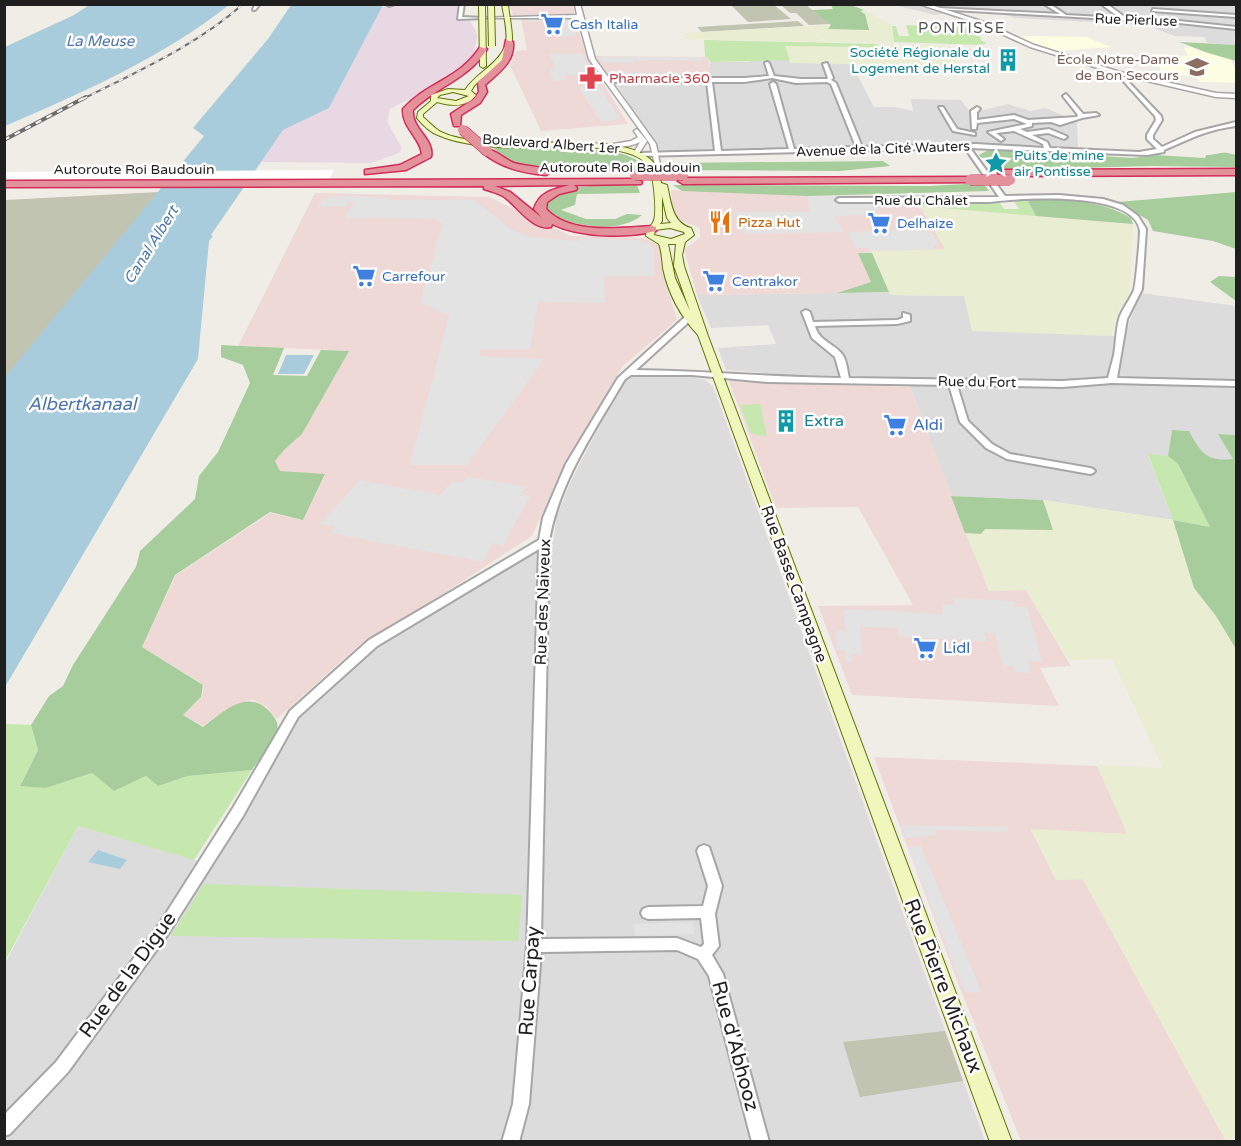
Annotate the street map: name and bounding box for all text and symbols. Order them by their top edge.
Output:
street label: Rue Pierluse [1094,10,1178,30]
supermarket icon: Cash Italia [539,11,565,37]
place label: Cash Italia [570,16,638,33]
district label: PONTISSE [918,19,1006,37]
water label: La Meuse [66,32,136,50]
place label: Société Régionale du Logement de Herstal [850,44,990,77]
building icon: Société Régionale du Logement de Herstal [995,47,1021,73]
place label: École Notre-Dame de Bon Secours [1057,51,1179,84]
school or university icon: École Notre-Dame de Bon Secours [1184,54,1210,80]
pharmacy icon: Pharmacie 360 [578,65,604,91]
place label: Pharmacie 360 [609,70,710,87]
street label: Boulevard Albert 1er [482,131,621,157]
street label: Avenue de la Cité Wauters [796,137,971,161]
place label: Puits de mine air Pontisse [1014,147,1104,180]
place icon: Puits de mine air Pontisse [983,150,1009,176]
street label: Autoroute Roi Baudouin [539,159,701,176]
street label: Autoroute Roi Baudouin [53,161,215,178]
street label: Rue du Châlet [874,192,969,209]
water label: Canal Albert [120,201,183,287]
restaurant icon: Pizza Hut [707,209,733,235]
supermarket icon: Delhaize [866,210,892,236]
place label: Pizza Hut [738,214,801,231]
place label: Delhaize [897,215,954,232]
supermarket icon: Carrefour [351,263,377,289]
place label: Carrefour [382,268,446,285]
supermarket icon: Centrakor [701,268,727,294]
place label: Centrakor [732,273,798,290]
street label: Rue du Fort [938,373,1017,391]
water label: Albertkanaal [28,393,139,415]
building icon: Extra [773,408,799,434]
place label: Extra [804,411,844,431]
supermarket icon: Aldi [882,412,908,438]
place label: Aldi [913,415,943,435]
street label: Rue Basse Campagne [756,503,832,665]
street label: Rue des Naiveux [531,538,555,666]
supermarket icon: Lidl [912,635,938,661]
place label: Lidl [943,638,970,658]
street label: Rue Pierre Michaux [899,895,987,1077]
street label: Rue de la Digue [74,908,182,1042]
street label: Rue Carpay [514,925,546,1037]
street label: Rue d'Abhooz [706,978,764,1114]

